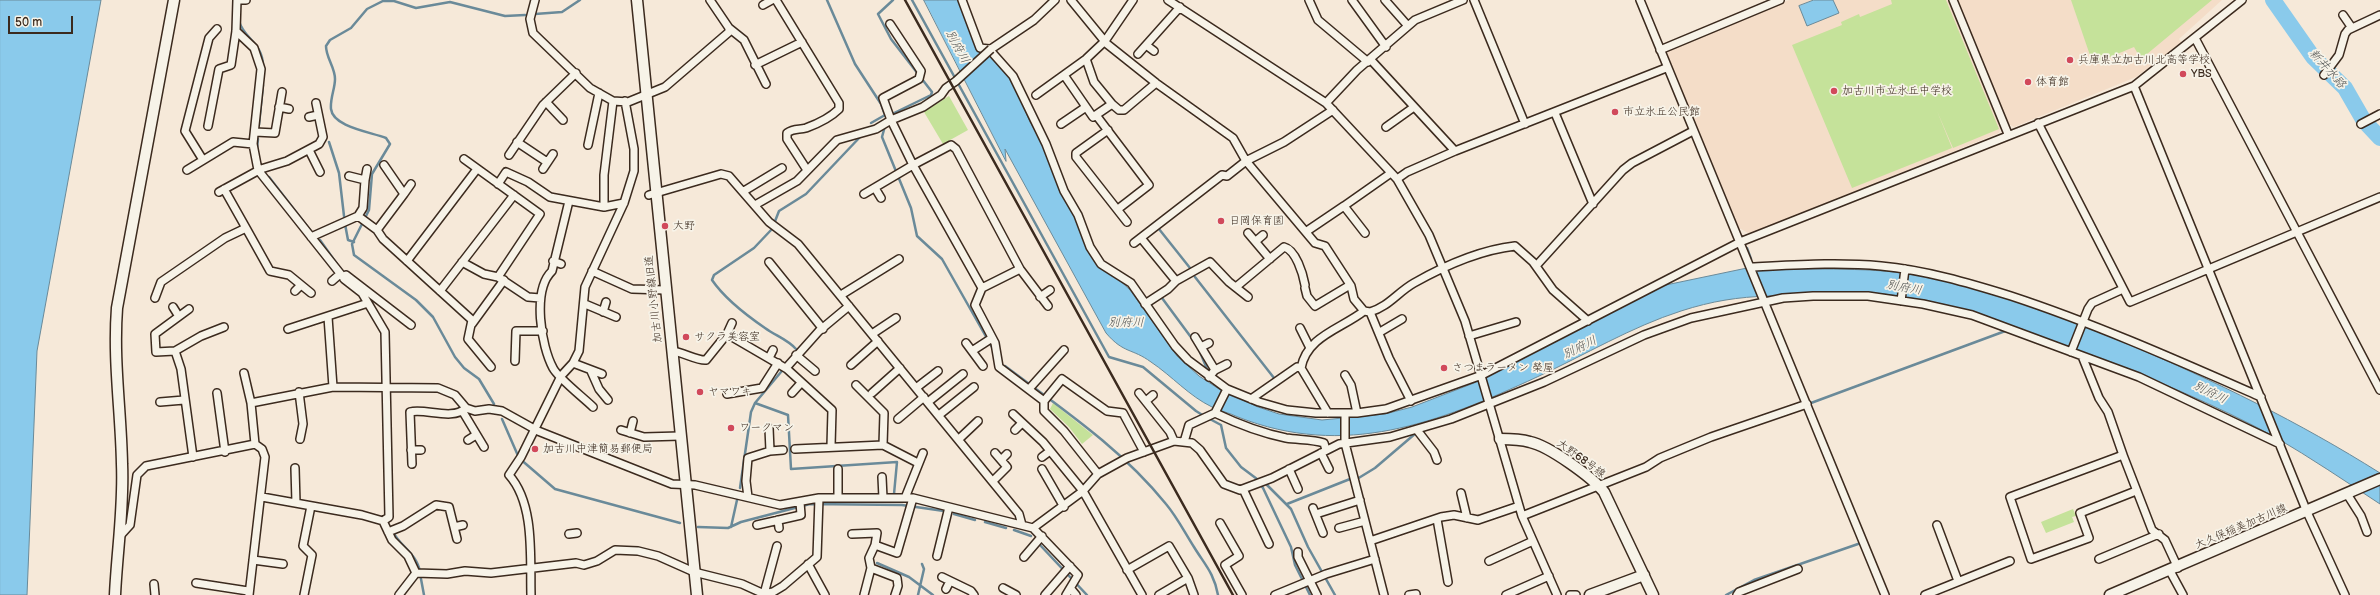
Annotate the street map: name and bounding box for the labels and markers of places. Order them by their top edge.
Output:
place label: 兵庫県立加古川北高等学校 [2078,53,2210,67]
marker: 兵庫県立加古川北高等学校 [2065,55,2075,65]
place label: YBS [2191,67,2212,81]
marker: YBS [2178,69,2188,79]
place label: 体育館 [2036,75,2069,89]
marker: 体育館 [2023,77,2033,87]
place label: 加古川市立氷丘中学校 [1842,84,1952,98]
marker: 加古川市立氷丘中学校 [1829,86,1839,96]
place label: 市立氷丘公民館 [1623,105,1700,119]
marker: 市立氷丘公民館 [1610,107,1620,117]
place label: 日岡保育園 [1229,214,1284,228]
marker: 日岡保育園 [1216,216,1226,226]
place label: 大野 [673,219,695,233]
marker: 大野 [660,221,670,231]
place label: サクラ美容室 [694,330,760,344]
marker: サクラ美容室 [681,332,691,342]
place label: さつまラーメン 榮屋 [1452,361,1554,375]
marker: さつまラーメン 榮屋 [1439,363,1449,373]
place label: ヤマワキ [708,385,752,399]
marker: ヤマワキ [695,387,705,397]
place label: ワークマン [739,421,794,435]
marker: ワークマン [726,423,736,433]
place label: 加古川中津簡易郵便局 [543,442,653,456]
marker: 加古川中津簡易郵便局 [530,444,540,454]

